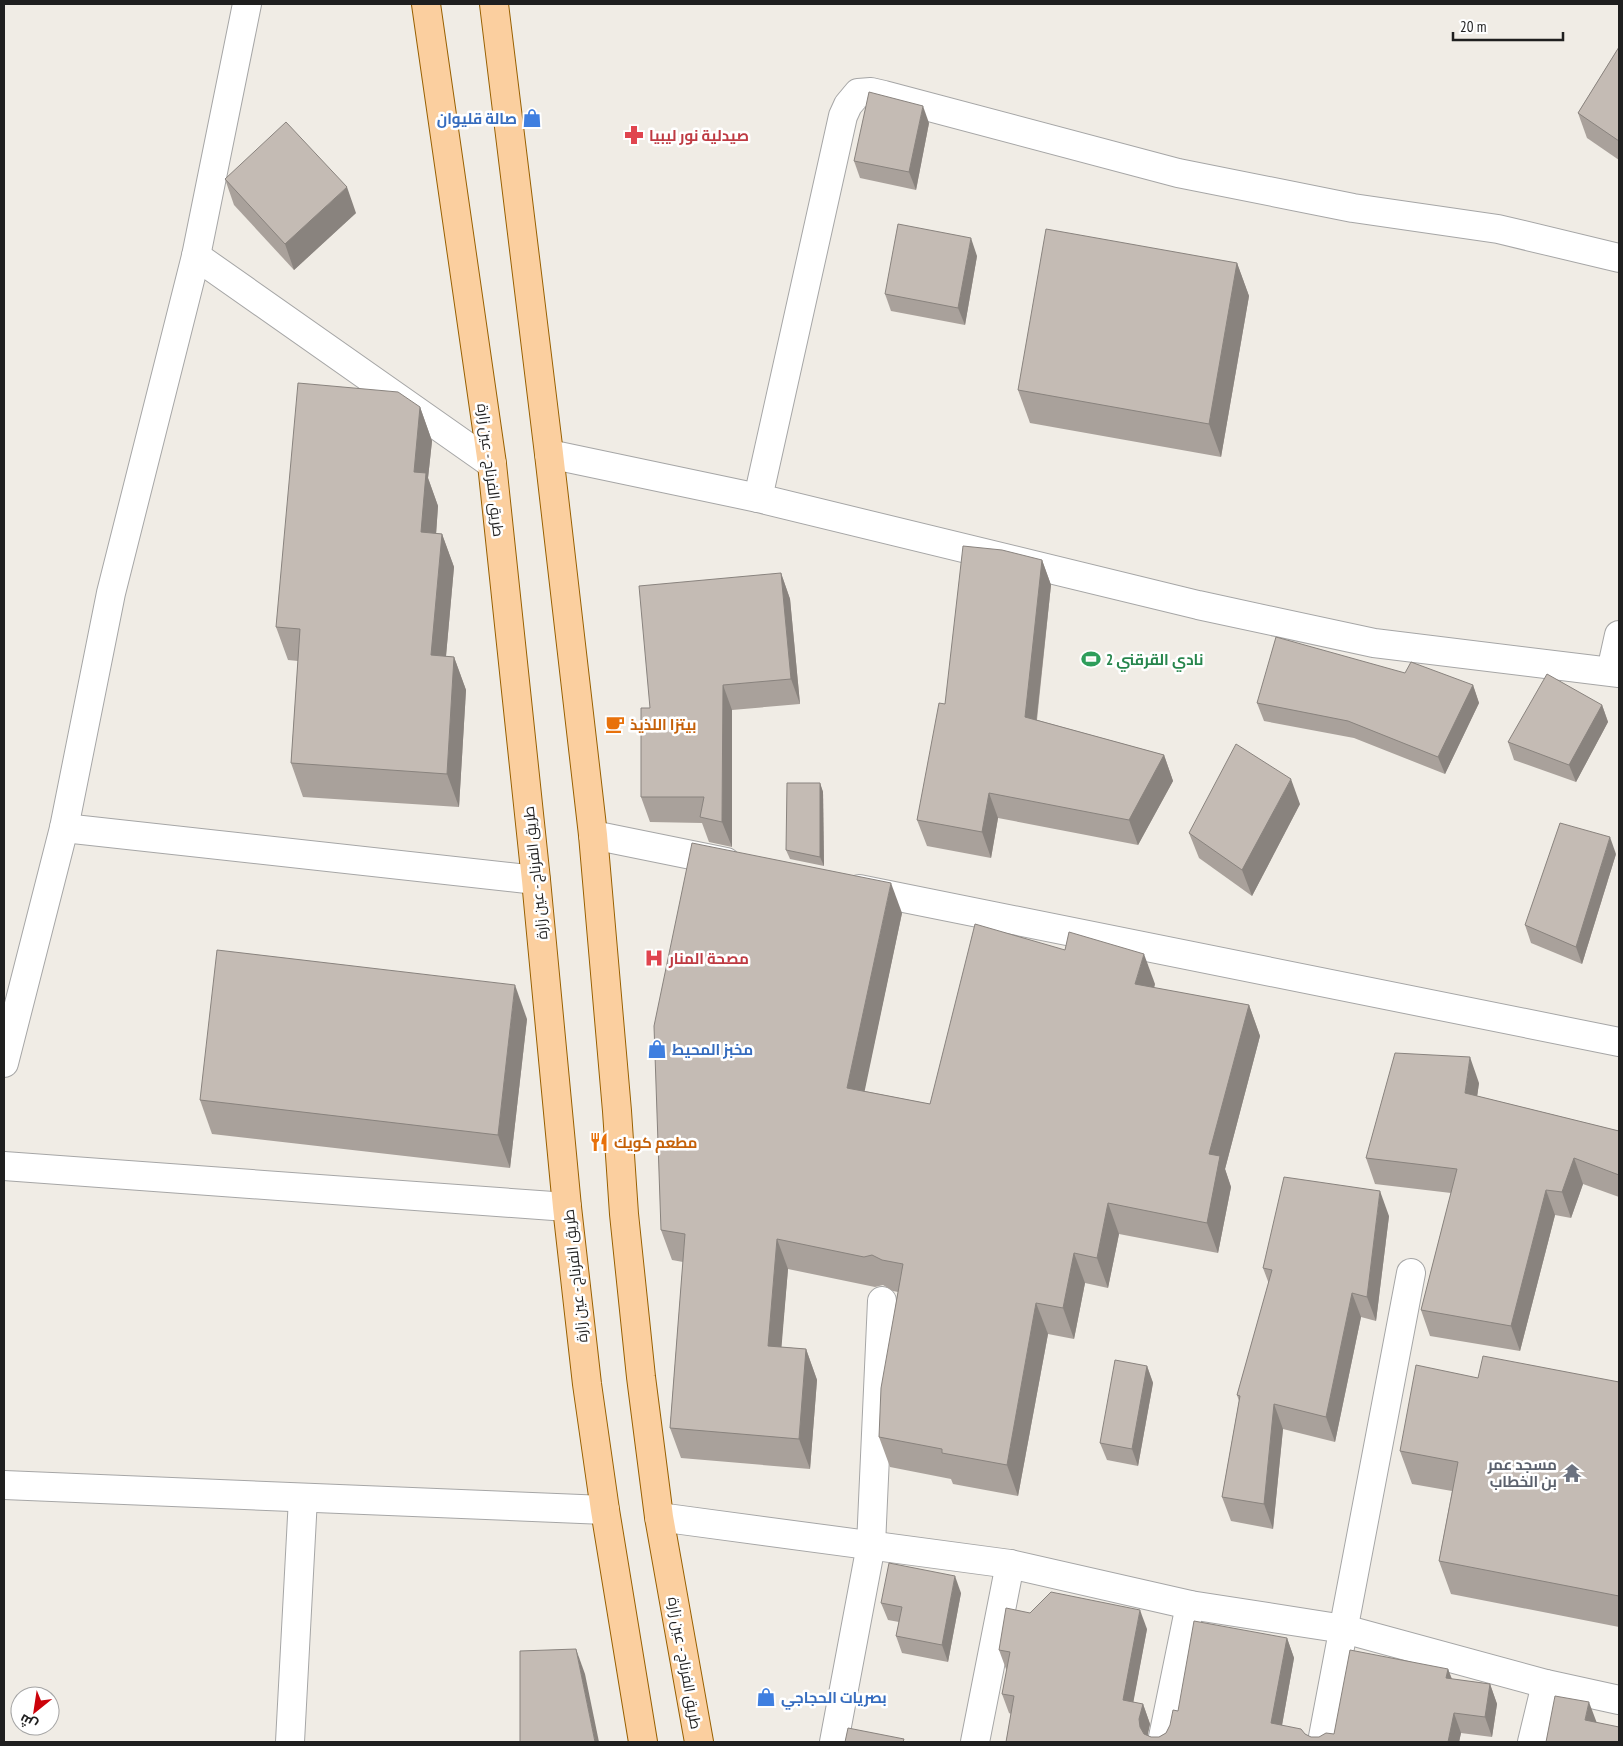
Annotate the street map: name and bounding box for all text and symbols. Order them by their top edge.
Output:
scale bar [1453,10,1563,42]
text: 20 m [1460,17,1486,36]
shop icon: صالة قليوان [521,107,543,129]
place label: صالة قليوان [437,109,517,128]
pharmacy icon: صيدلية نور ليبيا [623,124,645,146]
place label: صيدلية نور ليبيا [649,126,749,145]
street label: طريق الفرناج - عين زارة [471,402,509,538]
sports icon: نادي القرقني 2 [1080,648,1102,670]
place label: نادي القرقني 2 [1106,650,1203,672]
cafe icon: بيتزا اللذيذ [604,713,626,735]
place label: بيتزا اللذيذ [630,715,696,734]
street label: طريق الفرناج - عين زارة [519,805,553,941]
hospital icon: مصحة المنار [643,947,665,969]
place label: مصحة المنار [668,949,749,968]
shop icon: مخبز المحيط [646,1038,668,1060]
place label: مخبز المحيط [672,1040,753,1059]
restaurant icon: مطعم كويك [588,1131,610,1153]
place label: مطعم كويك [614,1133,697,1153]
street label: طريق الفرناج - عين زارة [559,1208,593,1344]
place label: مسجد عمر بن الخطاب [1487,1455,1557,1491]
temple icon: مسجد عمر بن الخطاب [1561,1462,1583,1484]
street label: طريق الفرناج - عين زارة [662,1595,706,1731]
north arrow [10,1686,60,1736]
shop icon: بصريات الحجاجي [755,1686,777,1708]
place label: بصريات الحجاجي [781,1688,887,1710]
text: ش [16,1710,41,1735]

